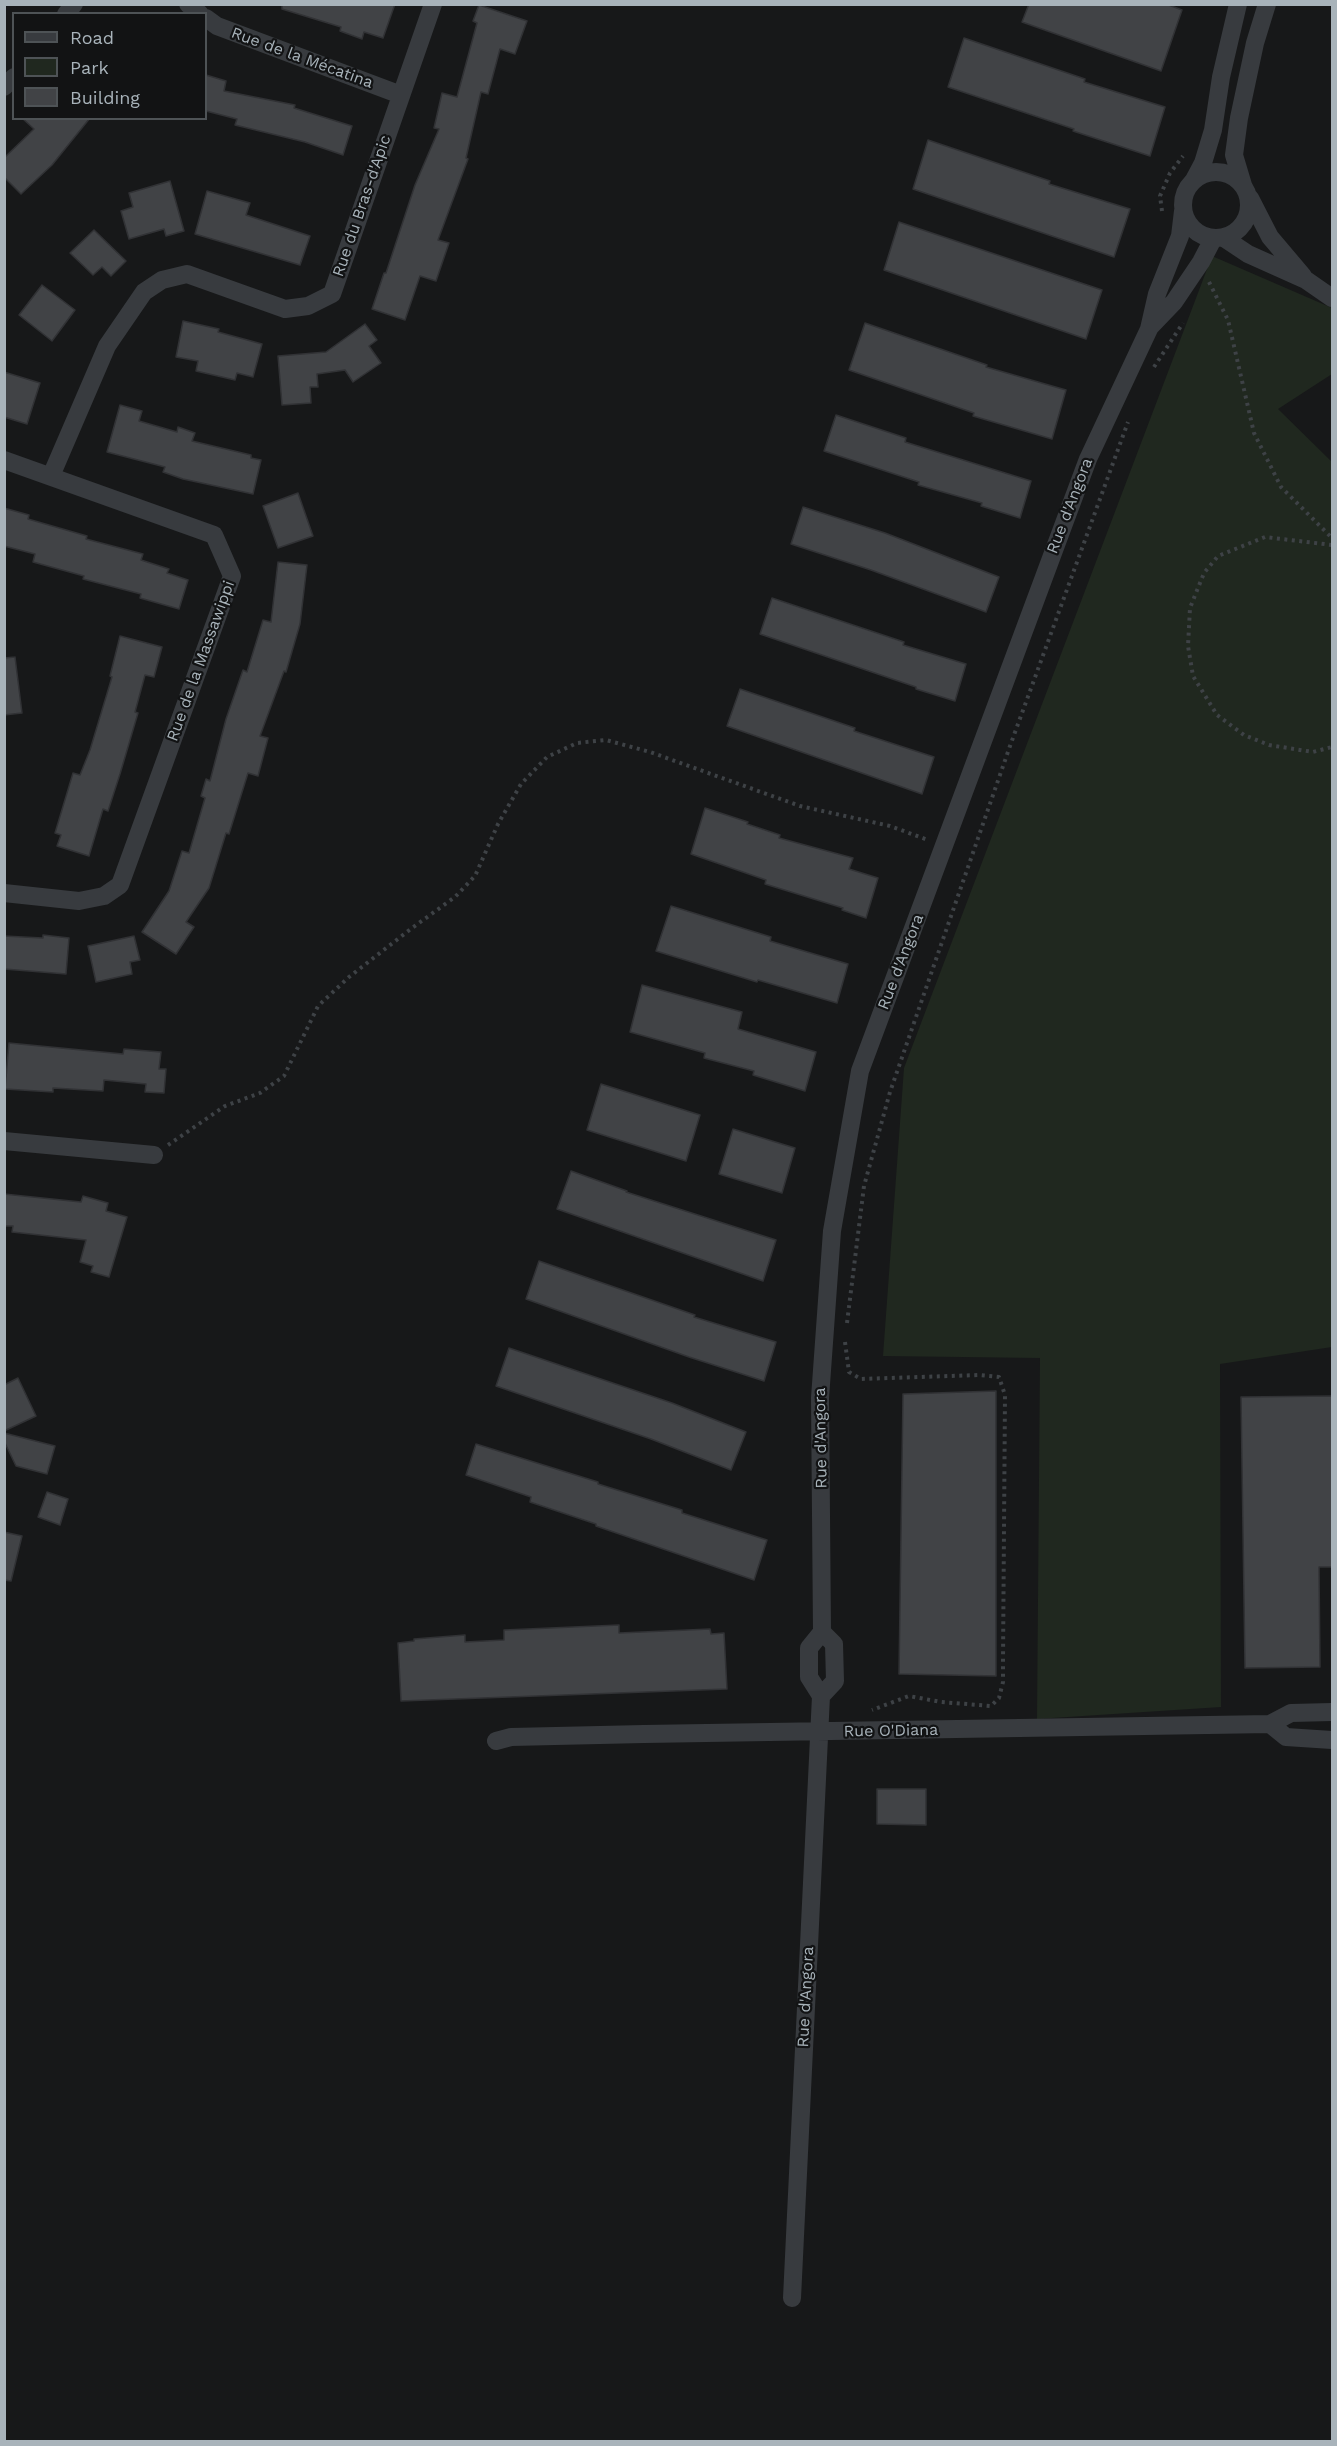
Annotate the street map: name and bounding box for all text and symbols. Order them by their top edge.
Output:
legend [12,12,207,120]
street label: Rue de la Mécatina [228,23,376,93]
text: Road [70,27,114,48]
text: Park [70,57,109,78]
text: Building [70,87,140,108]
street label: Rue du Bras-d'Apic [329,133,395,279]
street label: Rue d'Angora [1043,455,1097,557]
street label: Rue de la Massawippi [163,578,239,744]
street label: Rue d'Angora [874,911,928,1013]
street label: Rue d'Angora [811,1387,831,1489]
street label: Rue O'Diana [844,1721,938,1741]
street label: Rue d'Angora [794,1946,818,2048]

